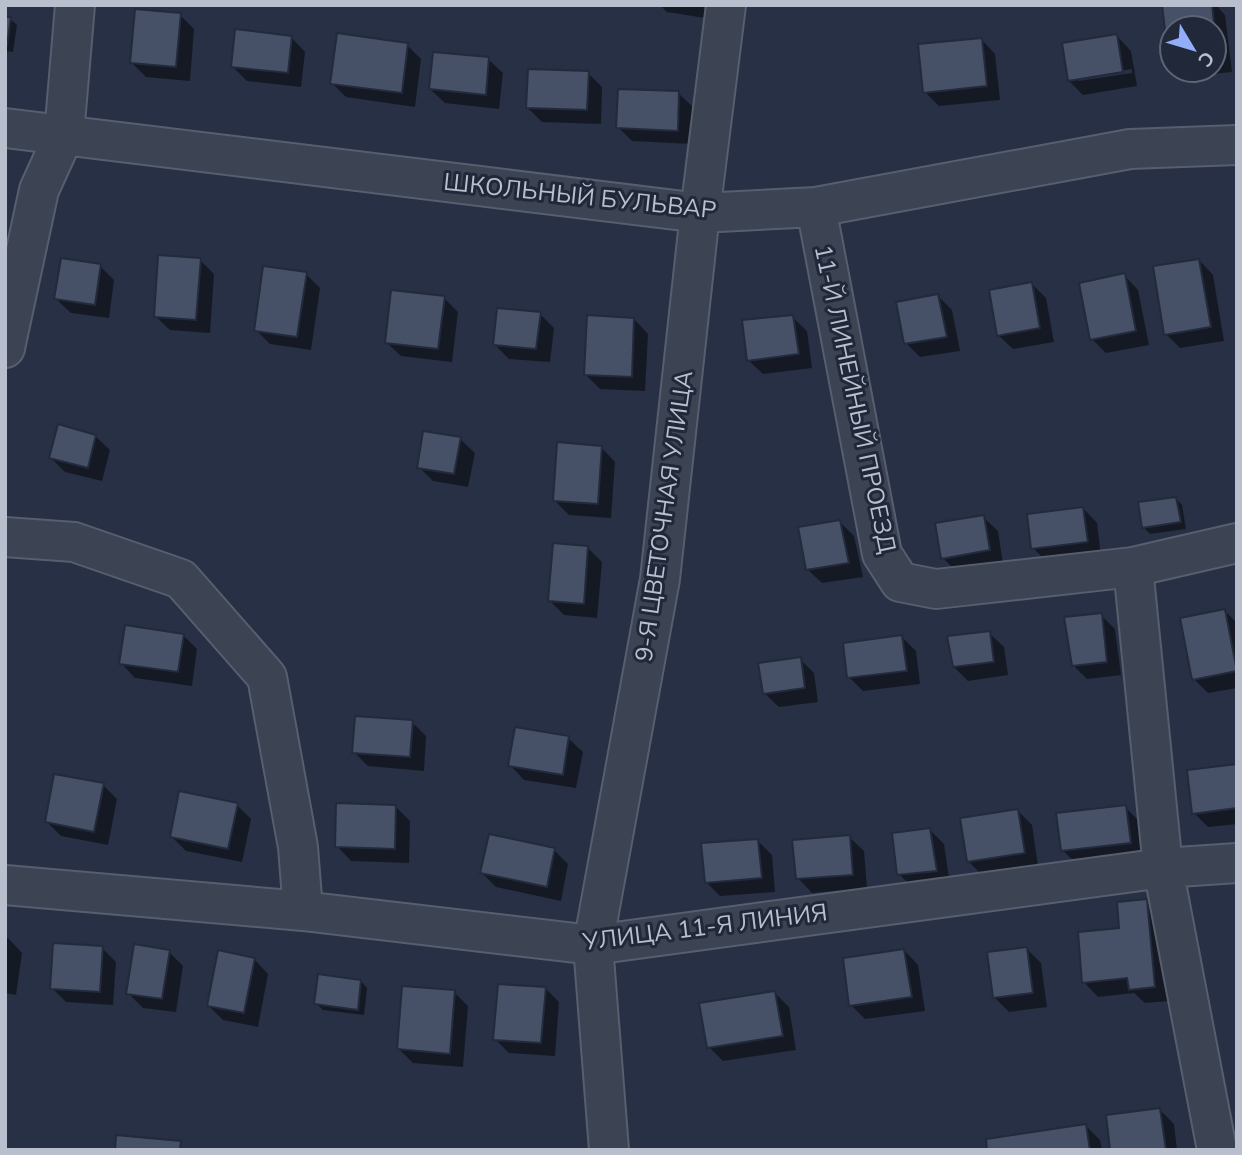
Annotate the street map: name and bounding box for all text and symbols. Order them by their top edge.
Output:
north arrow [1158,14,1228,84]
text: С [1193,47,1220,72]
street label: ШКОЛЬНЫЙ БУЛЬВАР [442,166,718,224]
street label: 11-Й ЛИНЕЙНЫЙ ПРОЕЗД [809,242,903,556]
street label: 9-Я ЦВЕТОЧНАЯ УЛИЦА [628,368,698,663]
street label: УЛИЦА 11-Я ЛИНИЯ [580,896,829,956]

